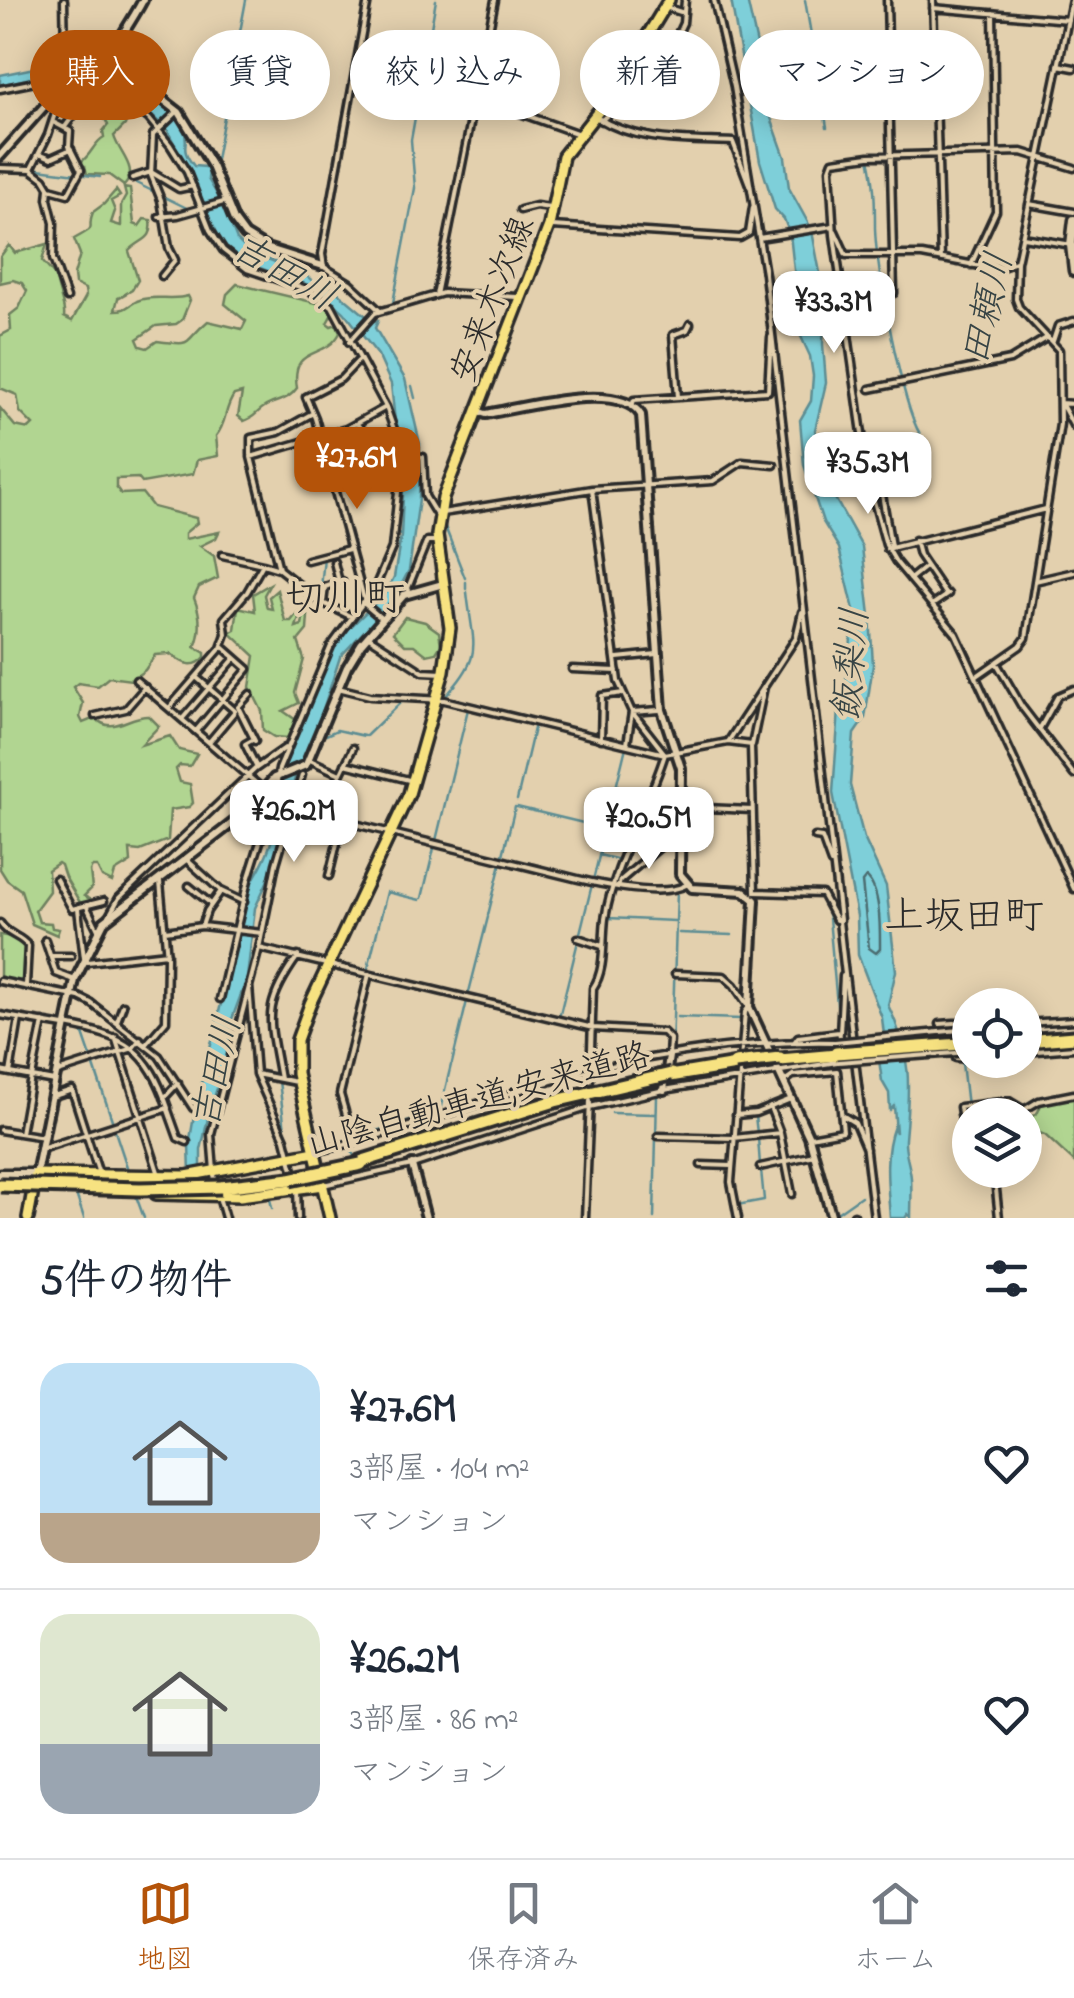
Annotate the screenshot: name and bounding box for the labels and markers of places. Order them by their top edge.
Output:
pin: ¥33.3M [753,271,915,356]
pin: ¥27.6M [276,427,438,512]
pin: ¥35.3M [787,432,949,517]
pin: ¥26.2M [213,780,375,865]
pin: ¥20.5M [568,787,730,872]

